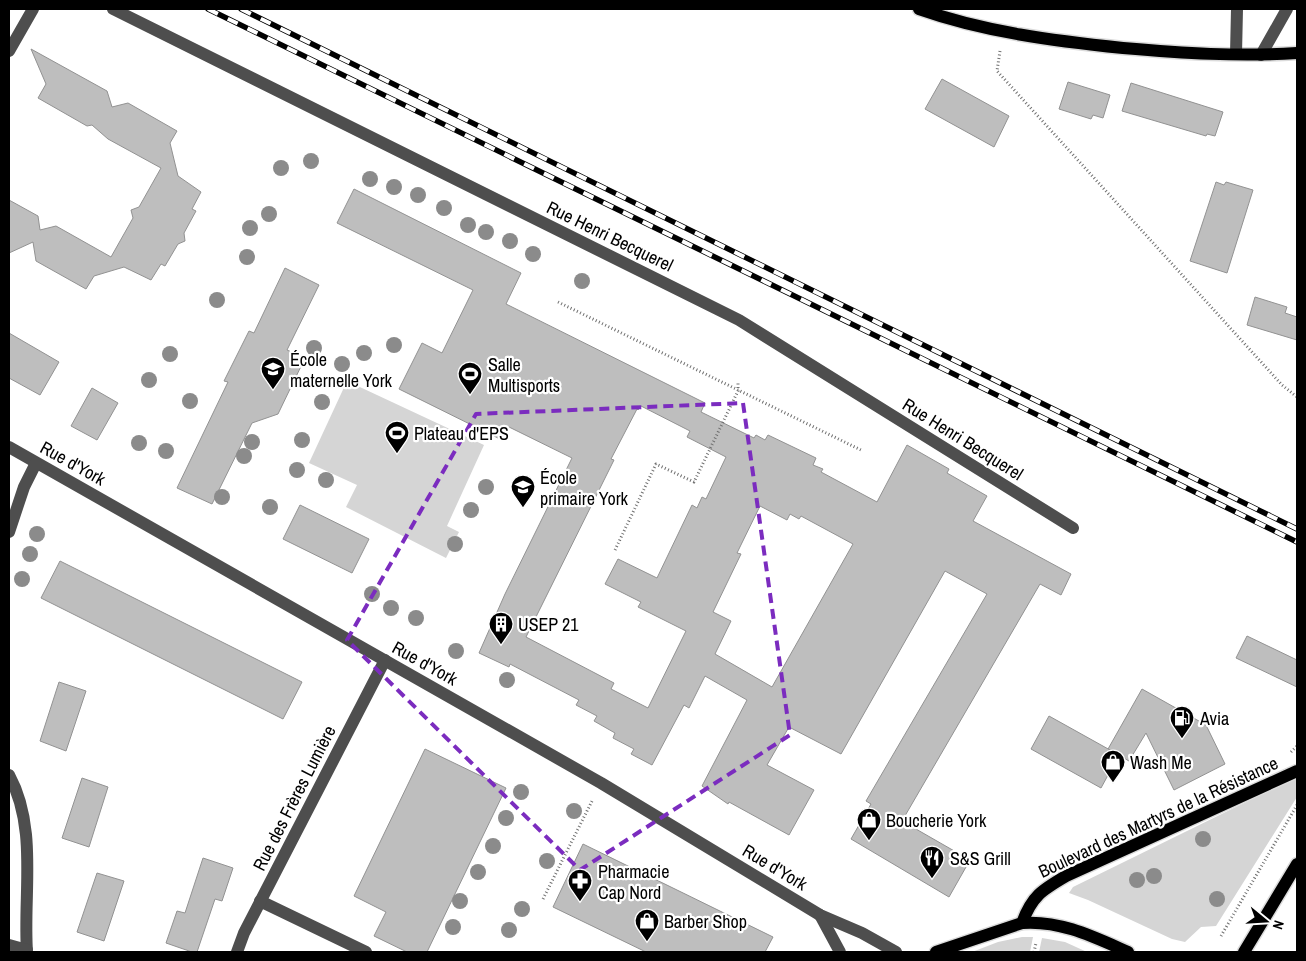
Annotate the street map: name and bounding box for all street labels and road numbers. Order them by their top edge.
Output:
street label: Rue Henri Becquerel [543,195,677,277]
street label: Rue Henri Becquerel [898,392,1028,486]
street label: Rue d'York [36,435,111,492]
street label: Rue d'York [388,635,463,692]
street label: Rue des Frères Lumière [247,721,341,875]
street label: Boulevard des Martyrs de la Résistance [1034,750,1282,884]
street label: Rue d'York [738,838,813,896]

